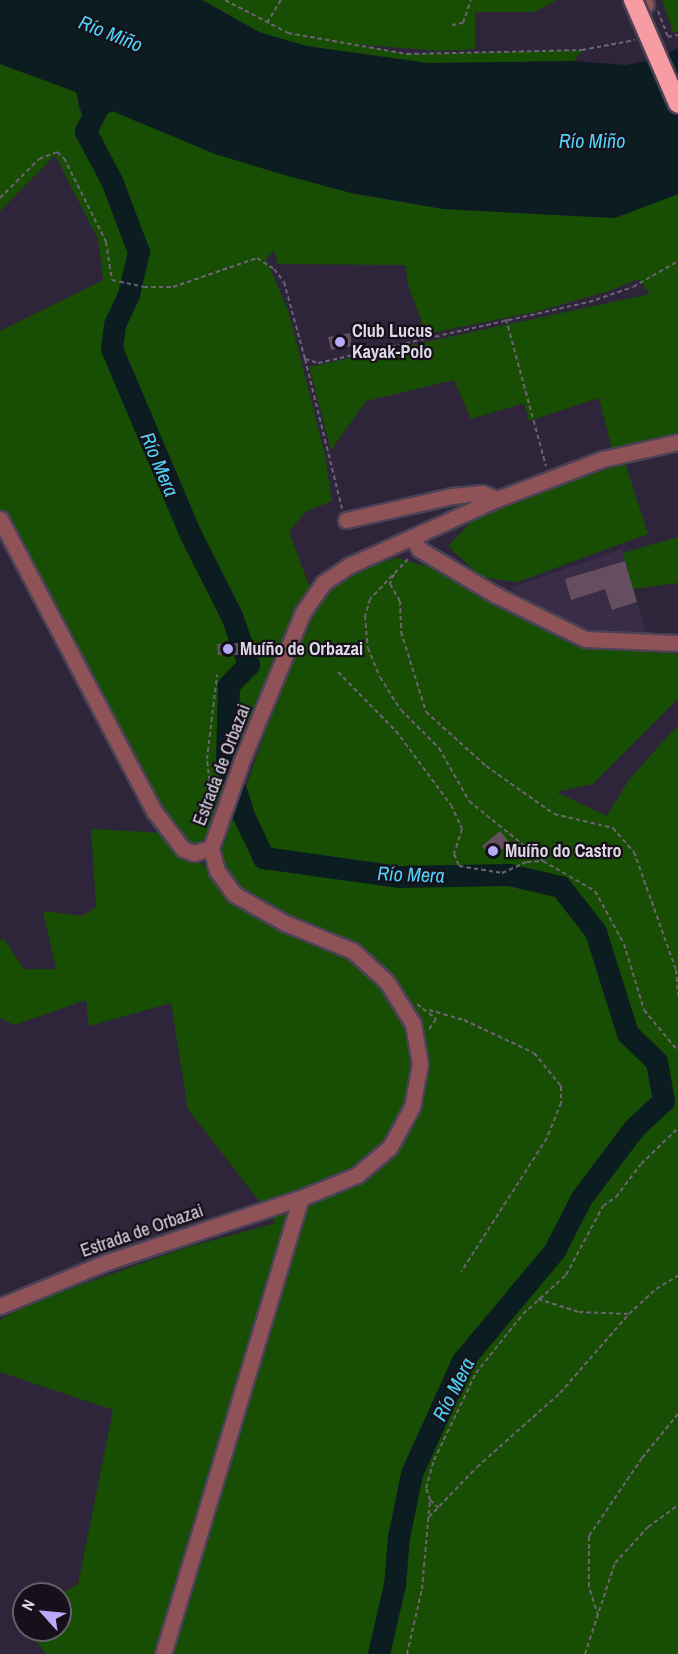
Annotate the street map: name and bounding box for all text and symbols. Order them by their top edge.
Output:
water label: Río Miño [76,9,146,57]
water label: Río Miño [559,128,625,152]
place label: Club Lucus Kayak-Polo [352,321,432,364]
marker: Club Lucus Kayak-Polo [333,335,347,349]
water label: Río Mera [136,428,184,500]
place label: Muíño de Orbazai [240,638,363,660]
marker: Muíño de Orbazai [221,642,235,656]
street label: Estrada de Orbazai [189,701,255,829]
place label: Muíño do Castro [505,840,621,862]
marker: Muíño do Castro [486,844,500,858]
water label: Río Mera [377,861,445,887]
street label: Estrada de Orbazai [78,1200,206,1262]
water label: Río Mera [427,1354,479,1424]
north arrow [12,1582,72,1642]
text: N [16,1596,40,1614]

